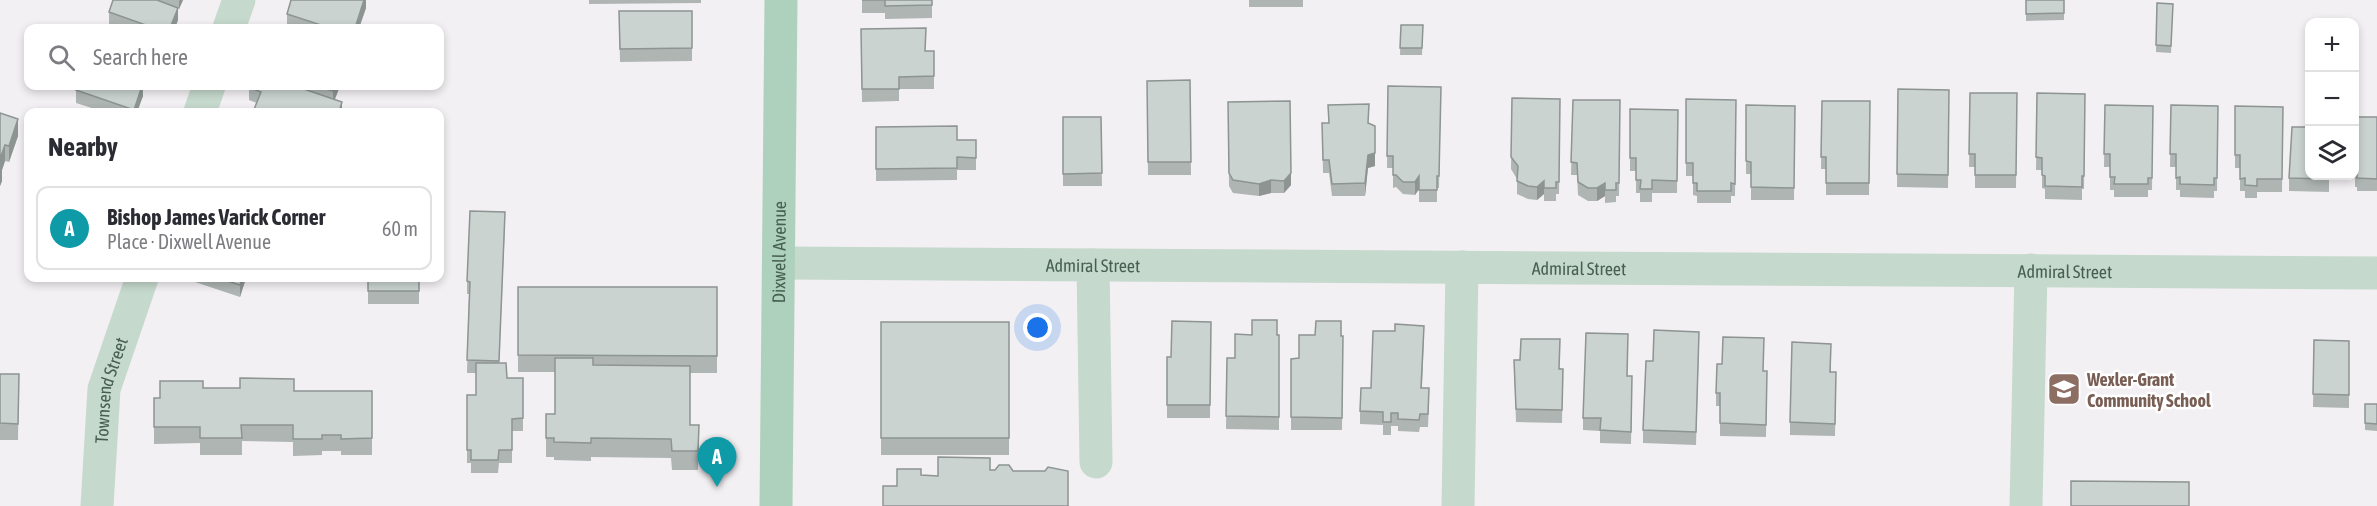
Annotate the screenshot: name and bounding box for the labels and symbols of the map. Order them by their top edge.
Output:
street label: Dixwell Avenue [768,201,790,303]
street label: Admiral Street [1046,254,1140,276]
street label: Admiral Street [1532,257,1626,279]
street label: Admiral Street [2018,260,2112,282]
your location [1023,313,1052,342]
street label: Townsend Street [90,335,131,444]
place label: Wexler-Grant Community School [2086,369,2211,411]
school or university icon: Wexler-Grant Community School [2046,371,2082,407]
pin: A [698,438,736,487]

